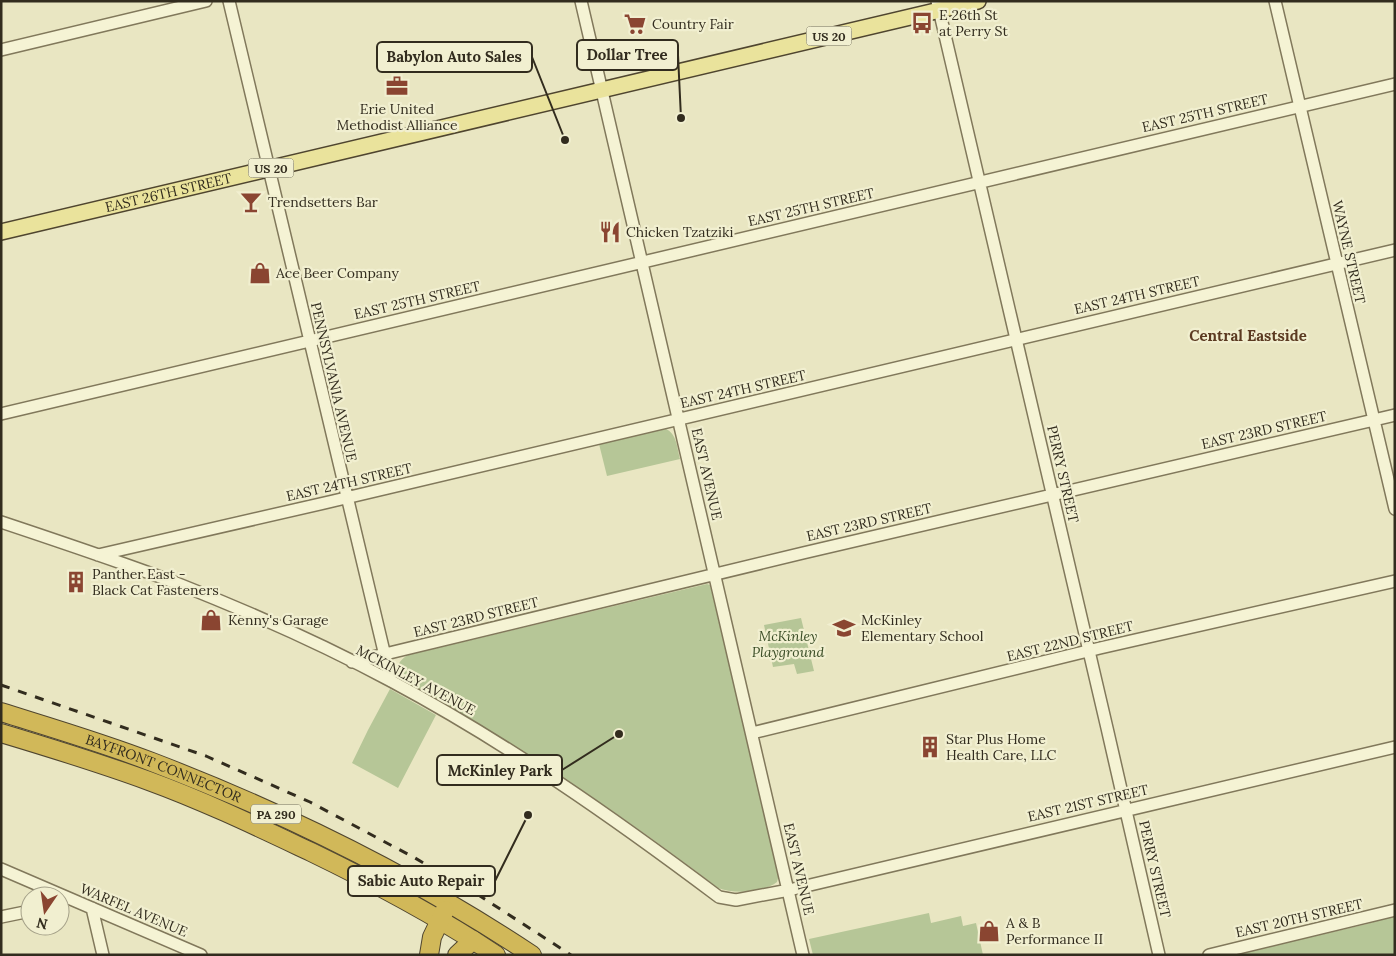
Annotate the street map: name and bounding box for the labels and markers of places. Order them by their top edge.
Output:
place label: E 26th St at Perry St [939,6,1008,40]
bus stop icon: E 26th St at Perry St [909,10,935,36]
supermarket icon: Country Fair [622,11,648,37]
place label: Country Fair [652,15,734,33]
callout: Dollar Tree [577,40,678,70]
callout: Babylon Auto Sales [377,42,532,72]
office icon: Erie United Methodist Alliance [384,73,410,99]
place label: Erie United Methodist Alliance [336,100,458,134]
bar icon: Trendsetters Bar [238,189,264,215]
place label: Trendsetters Bar [268,193,378,211]
restaurant icon: Chicken Tzatziki [597,219,623,245]
place label: Chicken Tzatziki [626,223,733,241]
shop icon: Ace Beer Company [247,260,273,286]
place label: Ace Beer Company [275,264,399,282]
place label: Panther East - Black Cat Fasteners [92,565,219,599]
building icon: Panther East - Black Cat Fasteners [63,569,89,595]
shop icon: Kenny's Garage [198,607,224,633]
place label: Kenny's Garage [228,611,329,629]
place label: McKinley Elementary School [861,611,984,645]
school or university icon: McKinley Elementary School [831,615,857,641]
place label: Star Plus Home Health Care, LLC [946,730,1056,764]
building icon: Star Plus Home Health Care, LLC [917,734,943,760]
callout: McKinley Park [437,755,562,785]
callout: Sabic Auto Repair [348,866,495,896]
place label: A & B Performance II [1005,914,1103,948]
shop icon: A & B Performance II [976,918,1002,944]

